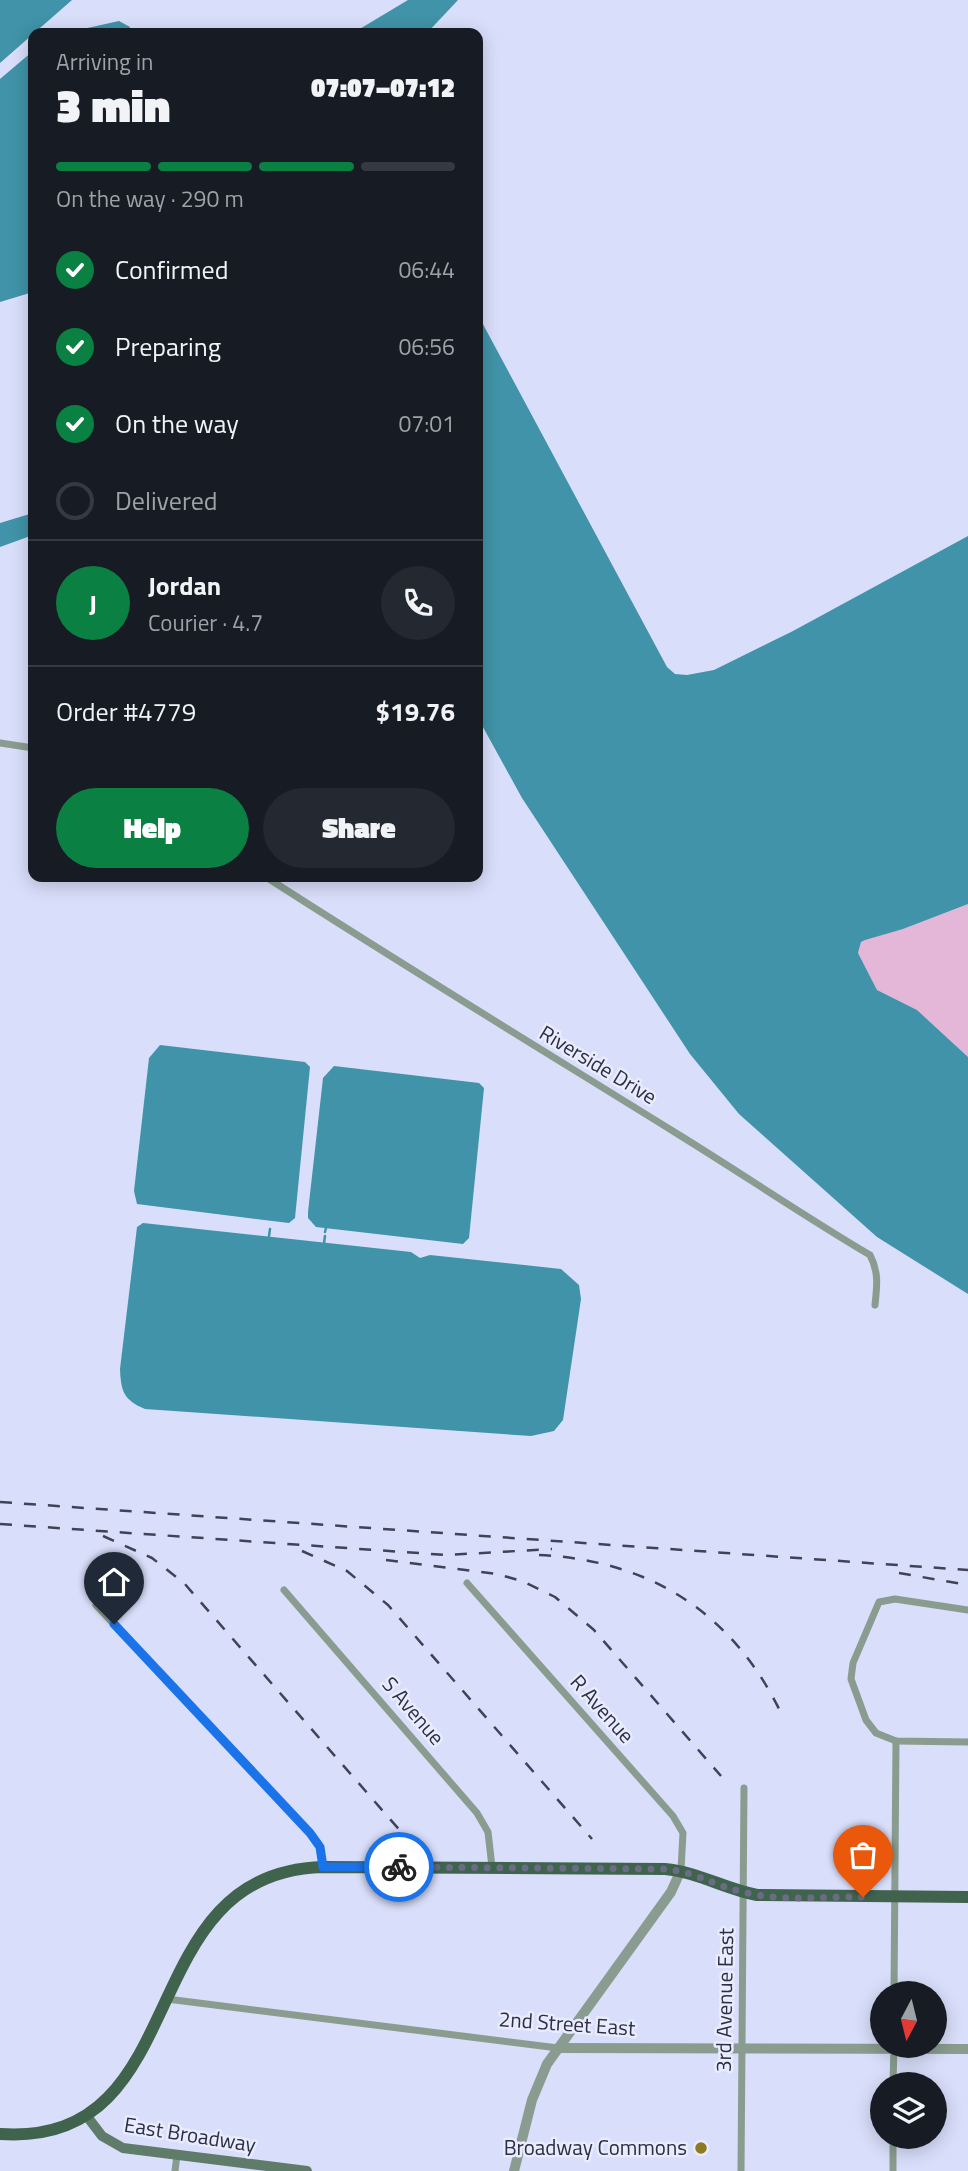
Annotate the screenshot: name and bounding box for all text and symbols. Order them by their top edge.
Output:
text: Arriving in [56,44,153,79]
text: 07:07–07:12 [311,68,455,107]
text: 3 min [56,70,170,140]
text: On the way · 290 m [56,181,244,216]
text: Confirmed [115,250,229,289]
icon: check [56,251,94,289]
text: 06:44 [398,252,455,287]
text: Preparing [115,327,221,366]
icon: check [56,328,94,366]
text: 06:56 [398,329,455,364]
text: On the way [115,404,239,443]
icon: check [56,405,94,443]
text: 07:01 [398,406,455,441]
text: Delivered [115,481,218,520]
text: Jordan [148,566,221,605]
button: phone [381,566,455,640]
text: J [89,584,97,623]
text: Courier · 4.7 [148,605,263,640]
text: Order #4779 [56,692,196,731]
text: $19.76 [376,692,455,731]
button: Help [56,788,249,868]
button: Share [263,788,455,868]
street label: Riverside Drive [534,1016,663,1112]
pin [84,1552,144,1624]
icon: home [95,1563,133,1601]
street label: R Avenue [563,1667,642,1750]
street label: S Avenue [375,1669,453,1752]
pin [833,1825,893,1897]
courier [364,1832,434,1902]
icon: bag [844,1836,882,1874]
icon: bike [380,1848,418,1886]
street label: 3rd Avenue East [707,1927,741,2072]
north arrow [870,1981,947,2058]
map controls [870,1981,947,2149]
street label: 2nd Street East [498,2002,637,2044]
button: layers [870,2072,947,2149]
street label: East Broadway [122,2108,258,2160]
place label: Broadway Commons [504,2131,687,2163]
marker: Broadway Commons [693,2140,709,2156]

